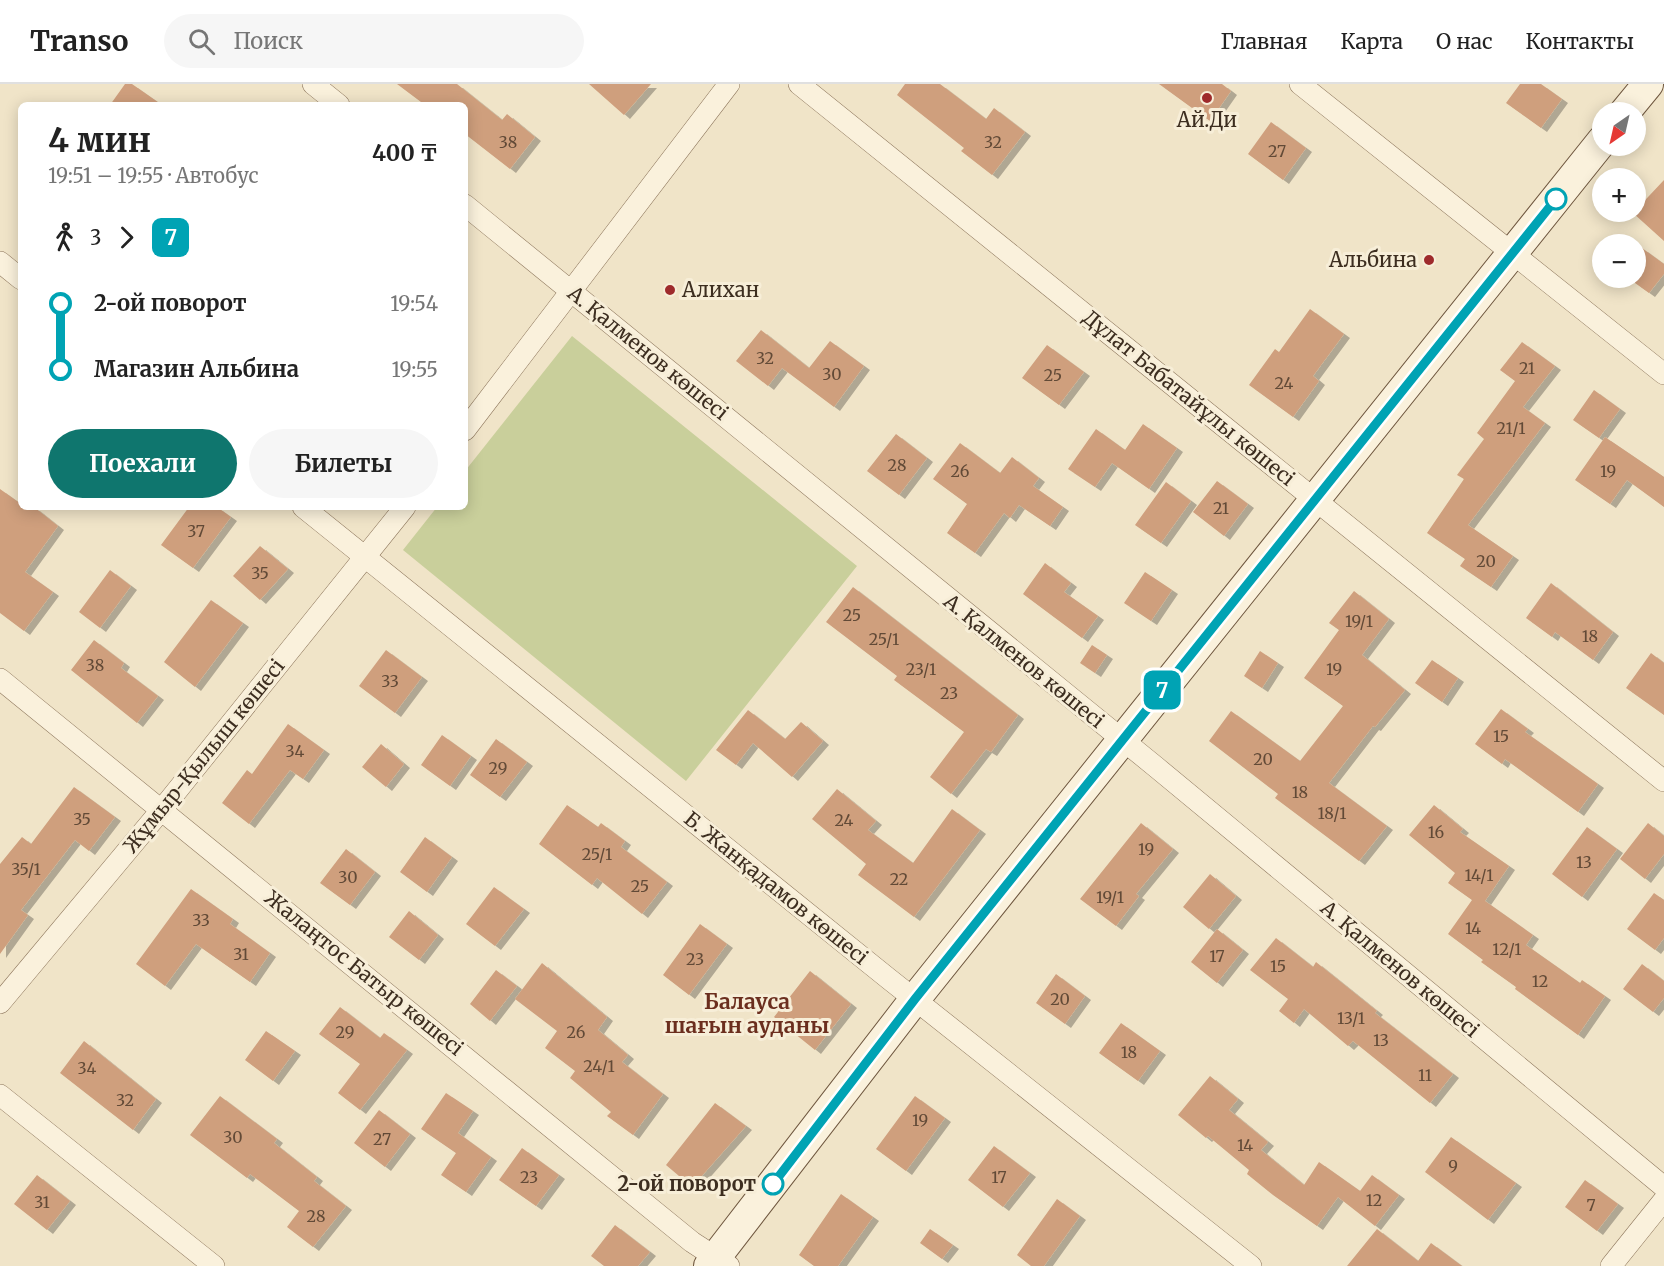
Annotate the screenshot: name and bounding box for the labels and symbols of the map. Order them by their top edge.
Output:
marker: Ай.Ди [1200,91,1214,105]
north arrow [1592,102,1646,156]
place label: Ай.Ди [1176,107,1237,132]
house number: 38 [499,132,517,152]
house number: 32 [984,132,1002,152]
house number: 27 [1268,141,1286,161]
unlabelled marker [1545,188,1567,210]
place label: Альбина [1328,247,1417,272]
marker: Альбина [1422,253,1436,267]
place label: Алихан [681,277,759,302]
street label: А. Қалменов көшесі [562,280,734,425]
marker: Алихан [663,283,677,297]
street label: Дұлат Бабатайұлы көшесі [1078,304,1300,491]
house number: 32 [756,348,774,368]
house number: 21 [1519,358,1535,378]
house number: 30 [822,364,842,384]
house number: 25 [1044,365,1062,385]
house number: 24 [1275,373,1294,393]
house number: 21/1 [1497,418,1525,438]
house number: 28 [888,455,906,475]
house number: 26 [951,461,970,481]
house number: 19 [1600,461,1616,481]
house number: 21 [1213,498,1229,518]
house number: 37 [187,521,205,541]
house number: 20 [1476,551,1496,571]
house number: 35 [251,563,269,583]
street label: А. Қалменов көшесі [938,588,1110,733]
house number: 25 [843,605,861,625]
house number: 19/1 [1345,611,1373,631]
house number: 18 [1582,626,1598,646]
house number: 25/1 [869,629,899,649]
street label: Жұмыр-Қылыш көшесі [118,654,290,858]
house number: 38 [86,655,104,675]
house number: 23/1 [906,659,936,679]
house number: 19 [1326,659,1342,679]
line badge: 7 [1142,670,1182,710]
house number: 33 [381,671,399,691]
house number: 23 [940,683,958,703]
house number: 15 [1493,726,1509,746]
house number: 34 [286,741,305,761]
house number: 20 [1253,749,1273,769]
house number: 29 [489,758,507,778]
house number: 18 [1292,782,1308,802]
house number: 18/1 [1318,803,1346,823]
street label: Б. Жанқадамов көшесі [679,806,873,970]
house number: 35 [73,809,91,829]
house number: 24 [835,810,854,830]
house number: 16 [1428,822,1444,842]
house number: 19 [1138,839,1154,859]
house number: 25/1 [582,844,612,864]
house number: 13 [1576,852,1592,872]
house number: 35/1 [11,859,41,879]
house number: 14/1 [1465,865,1493,885]
house number: 30 [338,867,358,887]
house number: 22 [890,869,908,889]
house number: 25 [631,876,649,896]
street label: Жалаңтос Батыр көшесі [260,885,469,1060]
house number: 19/1 [1096,887,1124,907]
street label: А. Қалменов көшесі [1315,894,1485,1042]
house number: 33 [192,910,210,930]
house number: 14 [1465,918,1481,938]
house number: 12/1 [1492,939,1522,959]
house number: 31 [233,944,249,964]
house number: 17 [1209,946,1225,966]
house number: 23 [686,949,704,969]
house number: 15 [1270,956,1286,976]
house number: 12 [1532,971,1548,991]
district label: Балауса шағын ауданы [665,988,829,1039]
house number: 20 [1050,989,1070,1009]
house number: 13/1 [1337,1008,1365,1028]
house number: 29 [336,1022,354,1042]
house number: 26 [567,1022,586,1042]
house number: 13 [1373,1030,1389,1050]
house number: 18 [1121,1042,1137,1062]
house number: 24/1 [583,1056,615,1076]
house number: 34 [78,1058,97,1078]
house number: 11 [1418,1065,1432,1085]
house number: 32 [116,1090,134,1110]
house number: 19 [912,1110,928,1130]
house number: 30 [223,1127,243,1147]
house number: 27 [373,1129,391,1149]
house number: 14 [1237,1135,1253,1155]
house number: 9 [1448,1156,1458,1176]
house number: 23 [520,1167,538,1187]
house number: 17 [991,1167,1007,1187]
place label: 2-ой поворот [617,1171,756,1196]
marker: 2-ой поворот [762,1173,784,1195]
house number: 12 [1366,1190,1382,1210]
house number: 31 [34,1192,50,1212]
house number: 7 [1586,1195,1596,1215]
house number: 28 [307,1206,325,1226]

